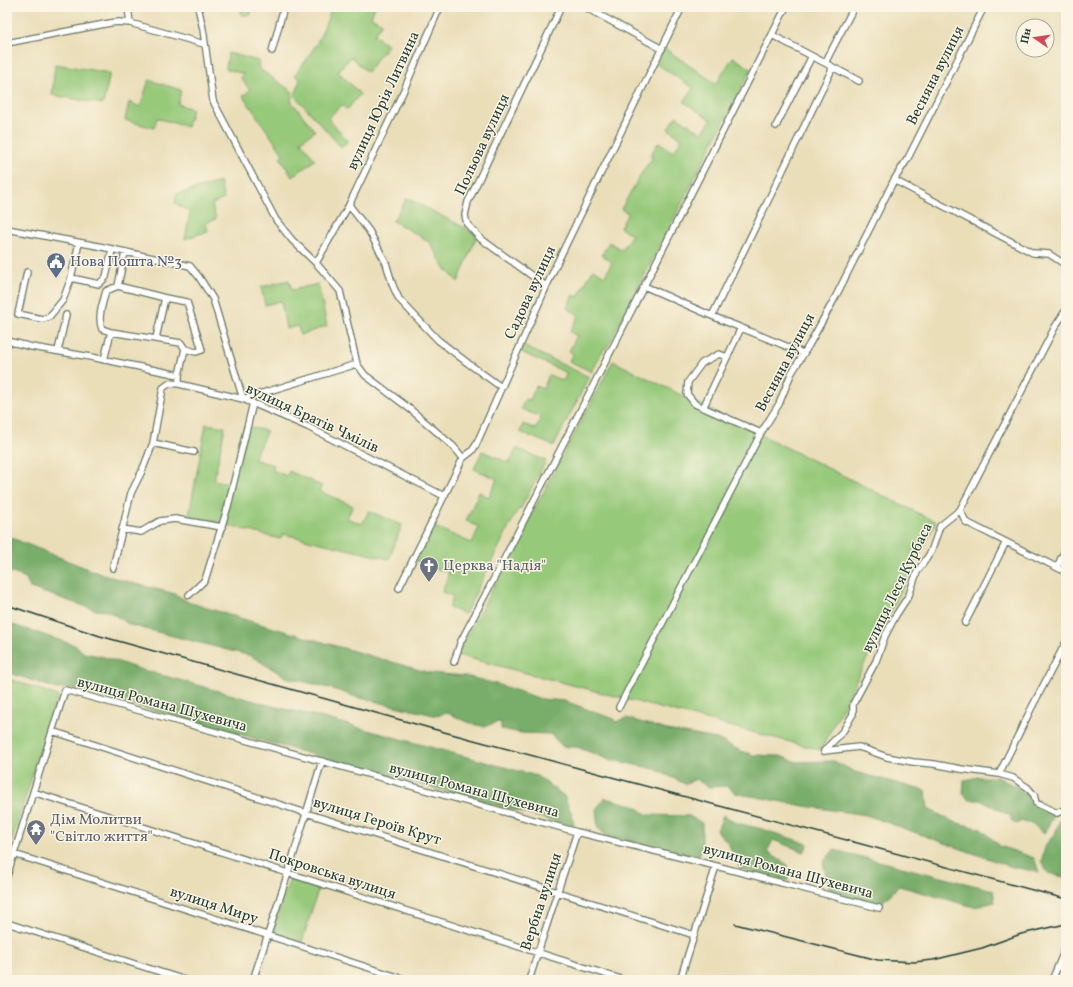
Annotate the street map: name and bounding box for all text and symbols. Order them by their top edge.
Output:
north arrow [1015,18,1055,58]
street label: Весняна вулиця [902,23,970,129]
text: Пн [1018,27,1036,45]
street label: вулиця Юрія Литвина [343,28,425,174]
street label: Польова вулиця [450,91,516,199]
street label: Садова вулиця [500,243,562,343]
public building icon: Нова Пошта №3 [45,251,67,279]
place label: Нова Пошта №3 [70,252,182,273]
street label: Весняна вулиця [751,310,821,416]
street label: вулиця Братів Чмілів [242,379,382,459]
street label: вулиця Леся Курбаса [857,519,939,657]
church icon: Церква "Надія" [418,555,440,583]
place label: Церква "Надія" [443,556,546,577]
street label: вулиця Романа Шухевича [75,672,249,738]
street label: вулиця Романа Шухевича [387,758,561,824]
street label: вулиця Героїв Крут [311,793,444,852]
place label: Дім Молитви "Світло життя" [50,810,153,848]
temple icon: Дім Молитви "Світло життя" [25,818,47,846]
street label: вулиця Романа Шухевича [701,839,875,905]
street label: Покровська вулиця [266,844,399,906]
street label: Вербна вулиця [516,850,568,954]
street label: вулиця Миру [167,882,261,930]

